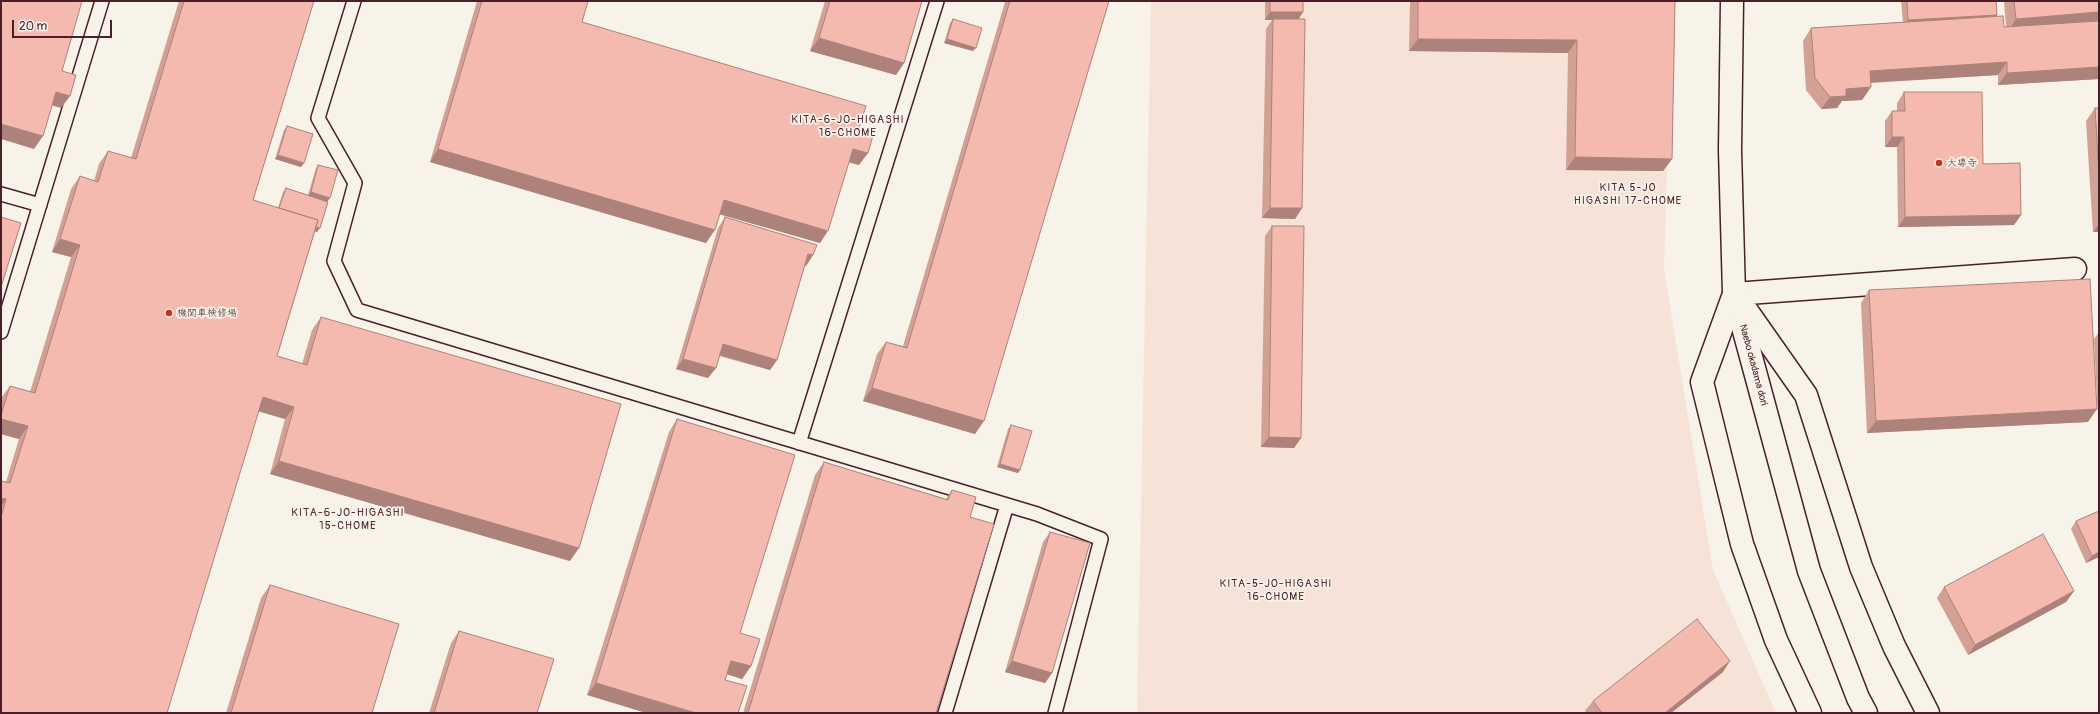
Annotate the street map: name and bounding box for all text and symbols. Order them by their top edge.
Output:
scale bar [14,12,114,38]
text: 20 m [19,19,47,34]
district label: KITA-6-JO-HIGASHI 16-CHOME [791,113,905,139]
place label: 大導寺 [1947,157,1977,169]
marker: 大導寺 [1934,158,1944,168]
district label: KITA 5-JO HIGASHI 17-CHOME [1574,181,1682,207]
place label: 機関車検修場 [177,307,237,319]
marker: 機関車検修場 [164,308,174,318]
street label: Naebo okadama dori [1736,323,1770,407]
district label: KITA-6-JO-HIGASHI 15-CHOME [291,506,405,532]
district label: KITA-5-JO-HIGASHI 16-CHOME [1220,577,1332,603]

